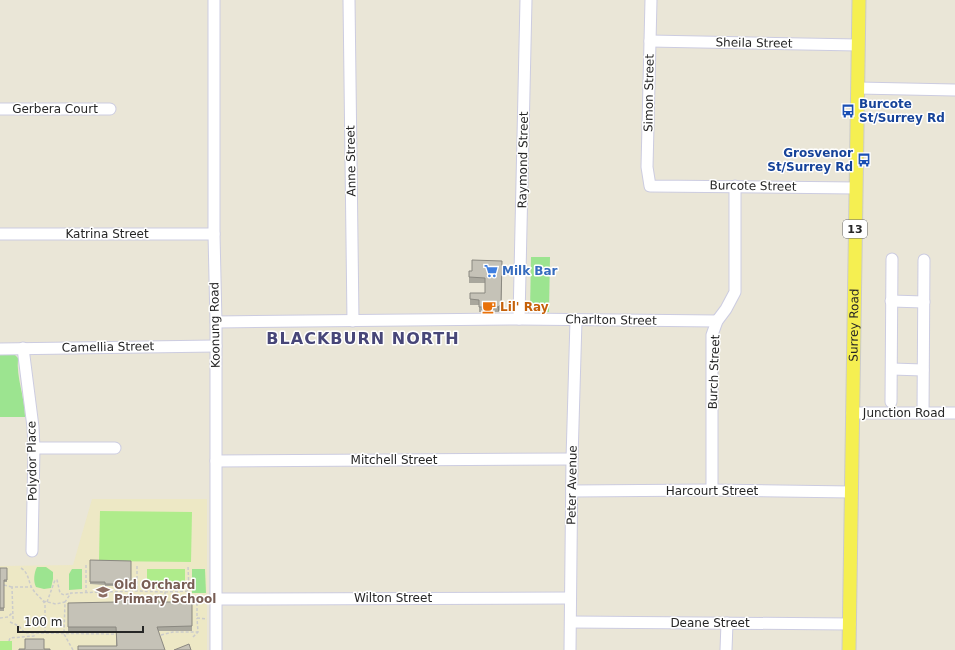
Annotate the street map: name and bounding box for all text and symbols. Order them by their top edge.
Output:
street label: Sheila Street [715,35,793,51]
street label: Simon Street [641,54,657,132]
place label: Burcote St/Surrey Rd [859,97,945,125]
street label: Gerbera Court [12,102,98,116]
bus stop icon: Burcote St/Surrey Rd [840,103,856,119]
street label: Raymond Street [515,111,531,209]
street label: Anne Street [343,125,359,197]
place label: Grosvenor St/Surrey Rd [767,146,853,174]
bus stop icon: Grosvenor St/Surrey Rd [856,152,872,168]
street label: Burcote Street [709,178,797,194]
road number: 13 [843,220,867,238]
street label: Katrina Street [65,227,149,241]
supermarket icon: Milk Bar [483,263,499,279]
place label: Milk Bar [502,264,558,278]
street label: Koonung Road [207,282,223,368]
street label: Surrey Road [846,288,862,362]
cafe icon: Lil' Ray [481,299,497,315]
place label: Lil' Ray [500,300,549,314]
street label: Charlton Street [565,312,657,328]
district label: BLACKBURN NORTH [266,329,460,348]
street label: Burch Street [706,334,722,410]
street label: Camellia Street [62,339,155,355]
street label: Junction Road [862,406,945,420]
street label: Polydor Place [24,421,40,501]
street label: Peter Avenue [564,445,580,525]
street label: Mitchell Street [351,453,438,467]
street label: Harcourt Street [666,484,759,498]
place label: Old Orchard Primary School [114,578,216,606]
school or university icon: Old Orchard Primary School [95,584,111,600]
street label: Wilton Street [354,591,432,605]
scale bar [18,608,143,634]
text: 100 m [24,615,62,629]
street label: Deane Street [670,616,750,630]

